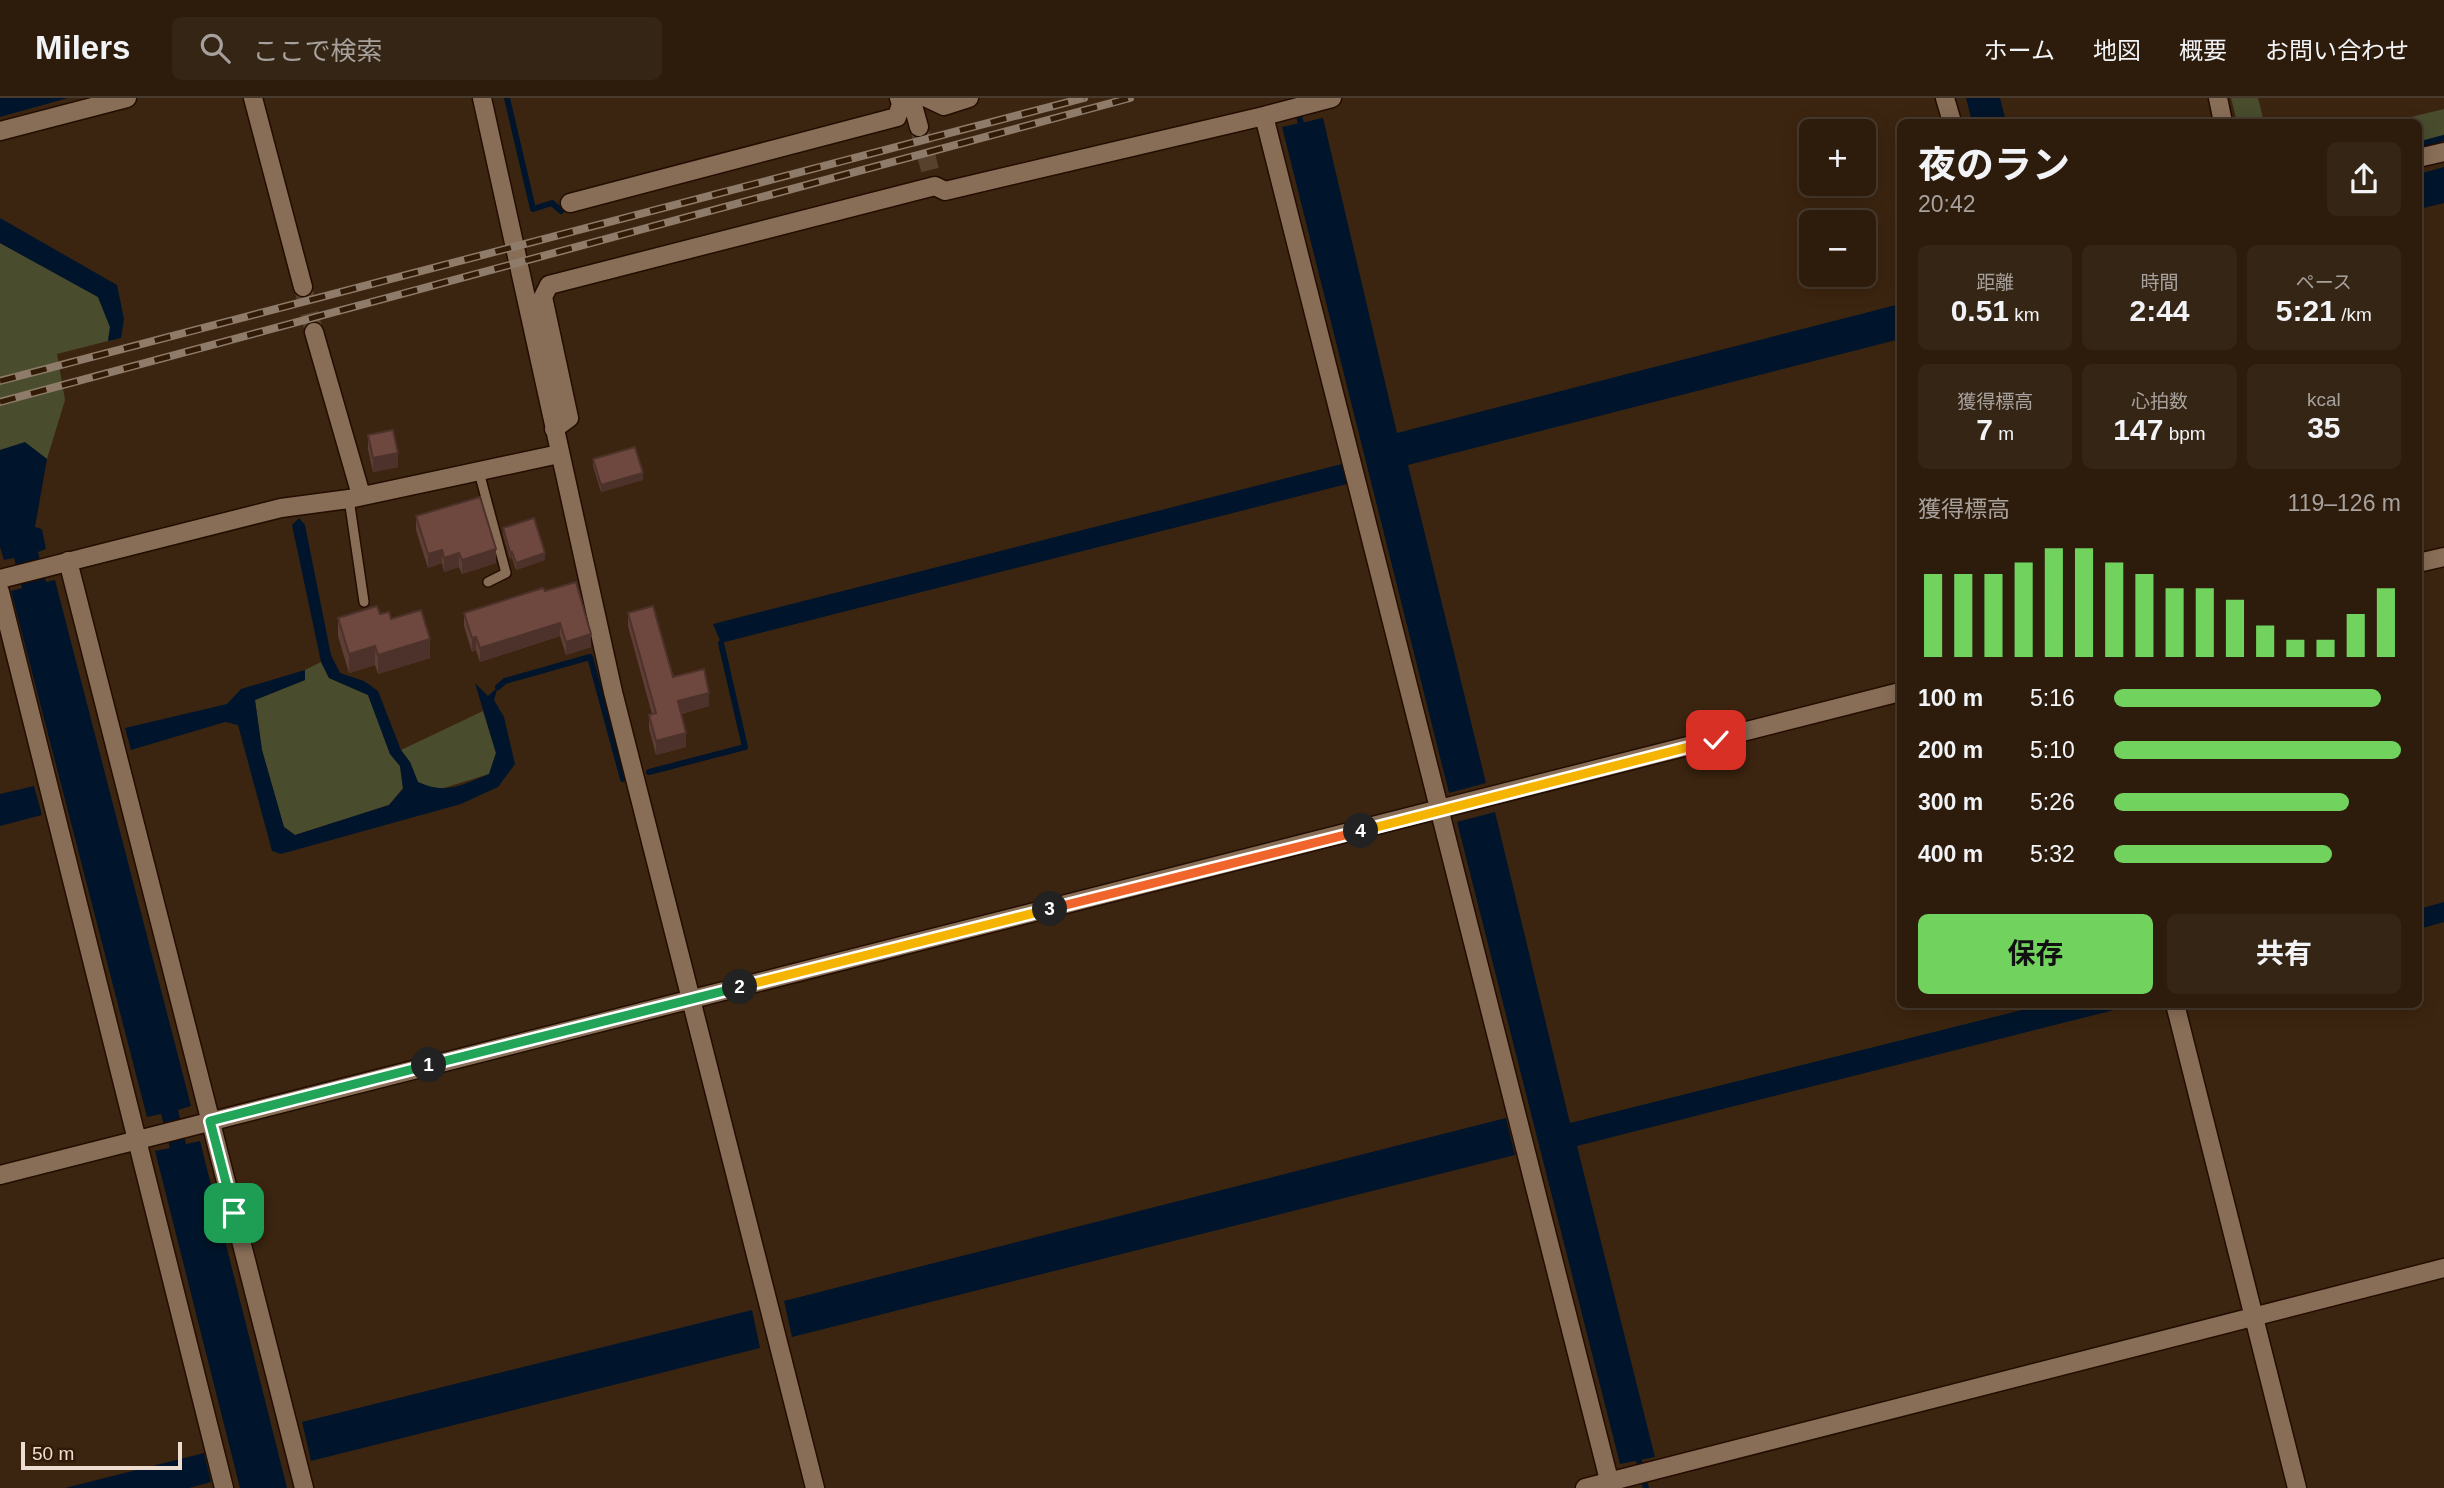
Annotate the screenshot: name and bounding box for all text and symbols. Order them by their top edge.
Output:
search box [172,17,662,80]
text: Milers [35,29,130,66]
icon: search [196,29,234,67]
text: ここで検索 [252,36,382,66]
text: ホーム [1984,37,2055,64]
text: 地図 [2093,37,2141,64]
text: 概要 [2179,37,2227,64]
text: お問い合わせ [2265,37,2409,64]
map controls [1799,119,1876,287]
button: + [1799,119,1876,196]
button: share [2327,142,2401,216]
text: 夜のラン [1918,144,2070,186]
text: 20:42 [1918,191,1976,217]
button: − [1799,210,1876,287]
text: 距離 [1976,272,2014,293]
text: 時間 [2140,272,2179,293]
text: ペース [2296,272,2352,293]
text: 0.51 [1951,294,2009,327]
text: 2:44 [2129,294,2190,327]
text: 5:21 [2276,294,2336,327]
text: km [2009,304,2040,325]
text: /km [2336,304,2372,325]
text: kcal [2307,389,2341,410]
text: 獲得標高 [1957,391,2033,412]
text: 心拍数 [2131,391,2188,412]
text: 35 [2307,411,2341,444]
text: 7 [1976,413,1993,446]
text: 147 [2113,413,2163,446]
text: m [1993,423,2014,444]
text: bpm [2163,423,2206,444]
text: 119–126 m [2288,490,2401,516]
text: 獲得標高 [1918,496,2010,522]
text: 100 m [1918,685,1983,711]
text: 5:16 [2030,685,2075,711]
pin [1686,710,1746,770]
icon: check [1697,721,1735,759]
text: 200 m [1918,737,1983,763]
text: 5:10 [2030,737,2075,763]
text: 300 m [1918,789,1983,815]
text: 5:26 [2030,789,2075,815]
pin: 4 [1344,814,1378,848]
text: 4 [1355,820,1366,841]
text: 400 m [1918,841,1983,867]
text: 5:32 [2030,841,2075,867]
pin: 3 [1032,892,1068,926]
text: 3 [1044,898,1055,919]
button: 保存 [1918,914,2153,994]
button: 共有 [2167,914,2401,994]
pin: 2 [722,970,758,1004]
text: 2 [734,976,745,997]
pin: 1 [412,1048,446,1082]
text: 1 [423,1054,434,1075]
pin [204,1183,264,1243]
icon: arrive [215,1194,253,1232]
scale bar [21,1439,182,1471]
text: 50 m [32,1443,74,1464]

